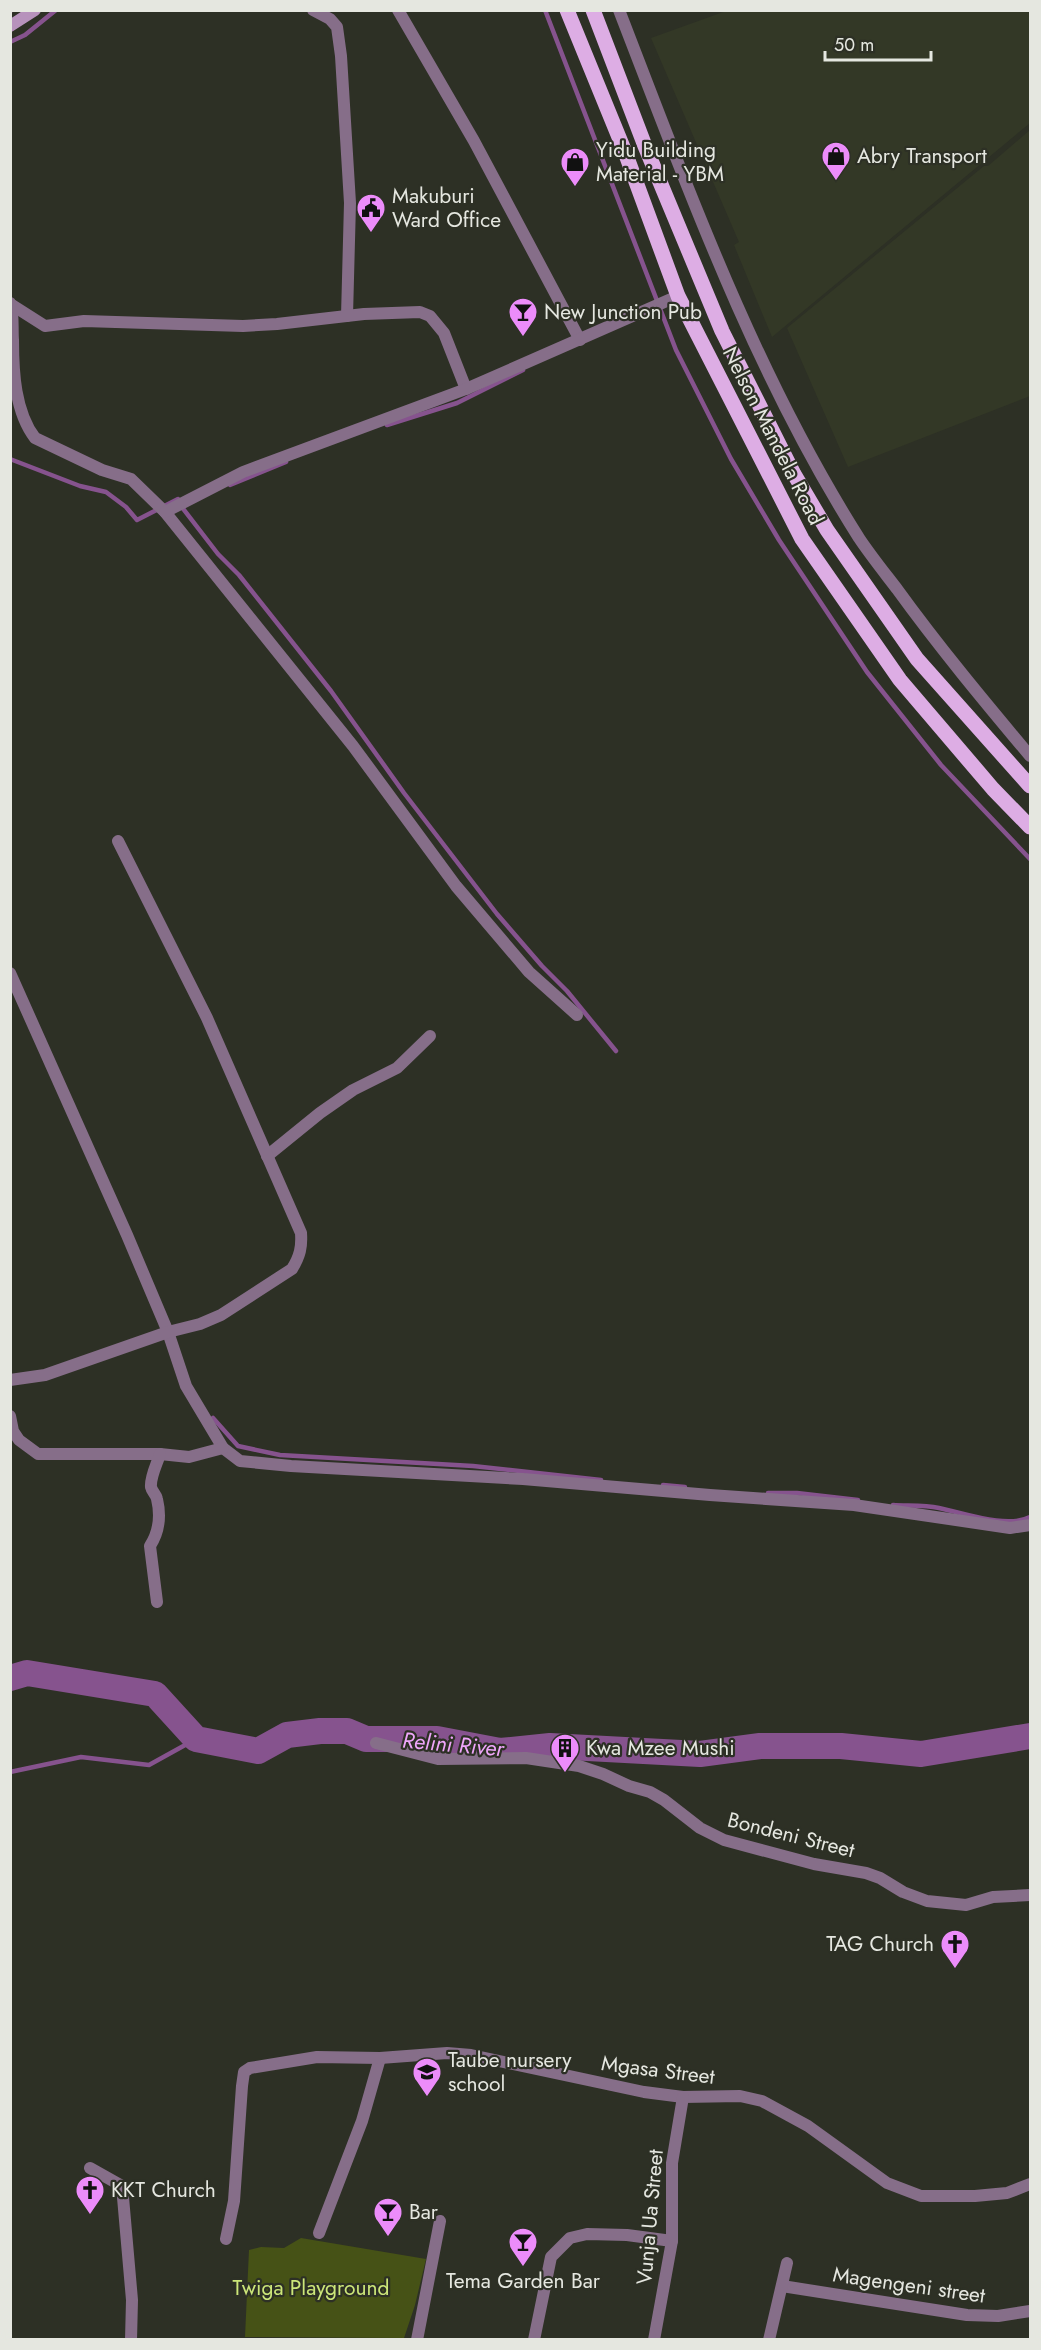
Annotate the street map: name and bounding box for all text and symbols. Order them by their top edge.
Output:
scale bar [825,24,932,62]
text: 50 m [834,32,874,58]
place label: Yidu Building Material - YBM [596,135,724,189]
shop icon: Abry Transport [820,140,852,182]
place label: Abry Transport [857,141,987,171]
shop icon: Yidu Building Material - YBM [559,146,591,188]
place label: Makuburi Ward Office [392,181,501,235]
public building icon: Makuburi Ward Office [355,192,387,234]
bar icon: New Junction Pub [507,296,539,338]
place label: New Junction Pub [544,297,702,327]
street label: Nelson Mandela Road [715,342,831,530]
water label: Relini River [401,1724,507,1765]
building icon: Kwa Mzee Mushi [549,1732,581,1774]
place label: Kwa Mzee Mushi [586,1733,735,1763]
street label: Bondeni Street [724,1805,858,1865]
church icon: TAG Church [939,1928,971,1970]
place label: TAG Church [826,1929,934,1959]
place label: Taube nursery school [448,2045,572,2099]
street label: Mgasa Street [600,2048,716,2092]
school or university icon: Taube nursery school [411,2056,443,2098]
street label: Vunja Ua Street [629,2148,671,2286]
church icon: KKT Church [74,2174,106,2216]
place label: KKT Church [111,2175,216,2205]
bar icon: Bar [372,2196,404,2238]
place label: Bar [409,2197,439,2227]
bar icon: Tema Garden Bar [507,2226,539,2268]
street label: Magengeni street [831,2259,987,2311]
place label: Tema Garden Bar [446,2266,601,2296]
park label: Twiga Playground [233,2273,389,2303]

